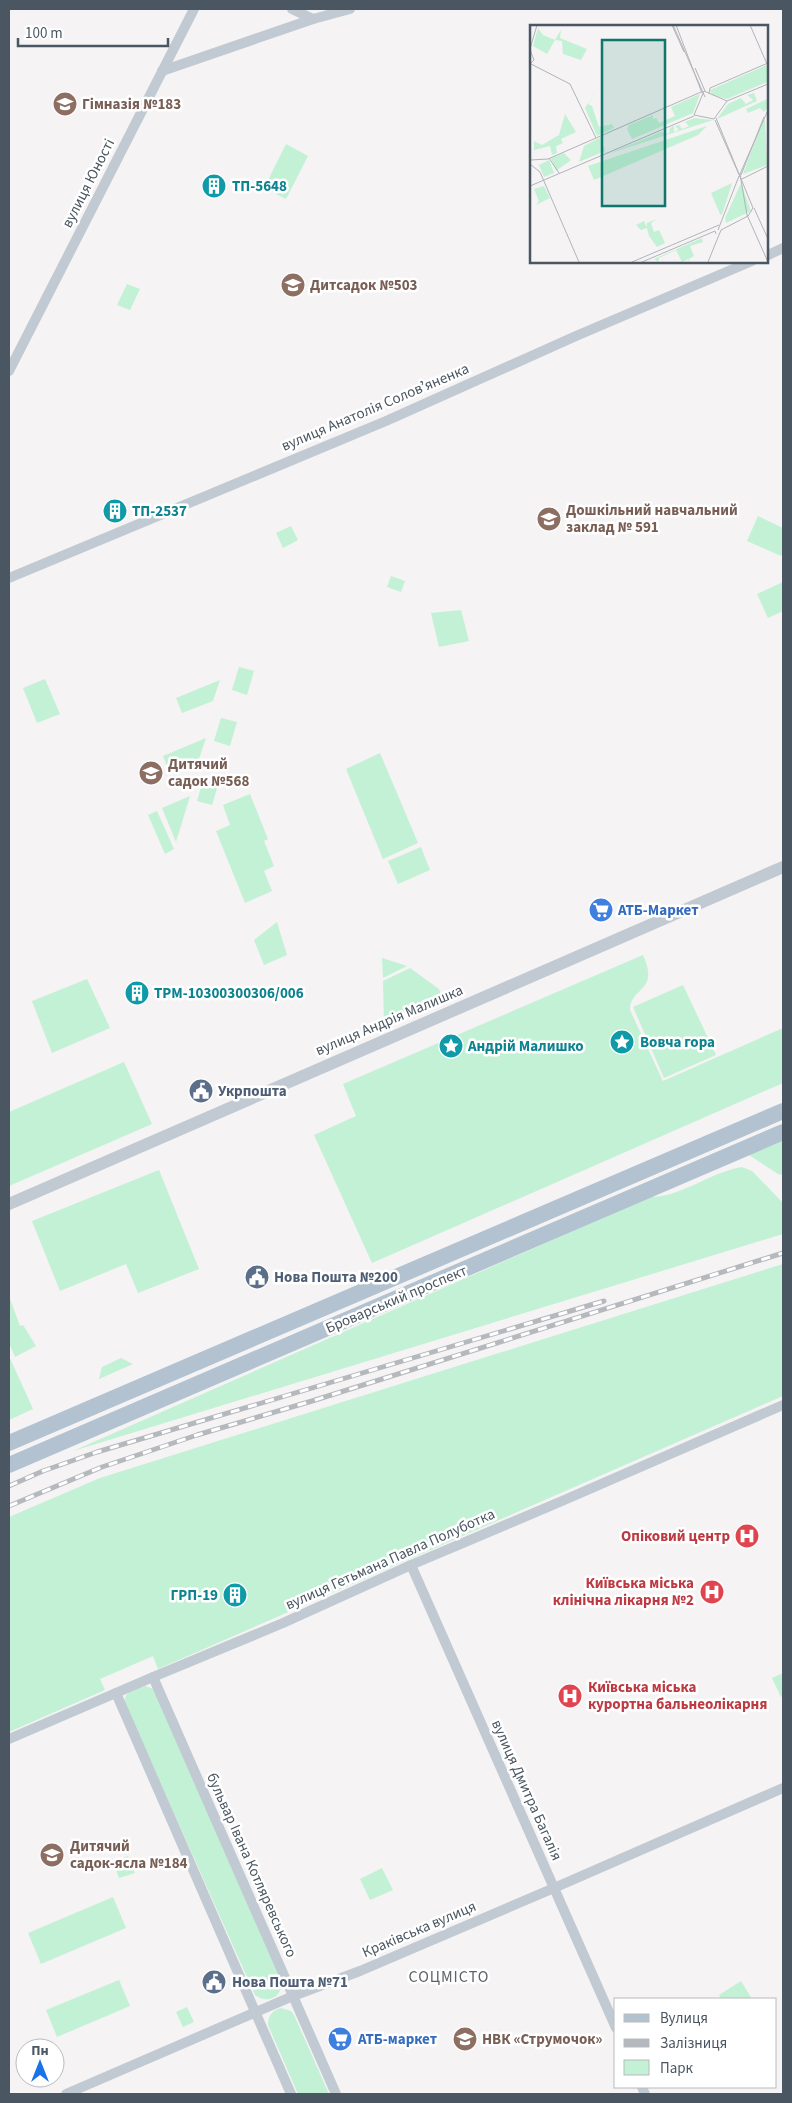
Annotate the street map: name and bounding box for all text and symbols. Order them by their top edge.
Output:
scale bar [18,15,168,47]
text: 100 m [25,23,63,44]
inset map [530,25,767,262]
school or university icon: Гімназія №183 [52,91,78,117]
place label: Гімназія №183 [82,94,181,115]
street label: вулиця Юності [57,135,120,231]
building icon: ТП-5648 [201,173,227,199]
place label: ТП-5648 [232,176,287,197]
school or university icon: Дитсадок №503 [280,272,306,298]
place label: Дитсадок №503 [310,275,418,296]
street label: вулиця Анатолія Соловʼяненка [278,358,472,457]
building icon: ТП-2537 [102,498,128,524]
place label: Дошкільний навчальний заклад № 591 [566,500,738,538]
place label: ТП-2537 [132,501,187,522]
school or university icon: Дошкільний навчальний заклад № 591 [536,506,562,532]
place label: Дитячий садок №568 [168,754,249,792]
school or university icon: Дитячий садок №568 [138,760,164,786]
supermarket icon: АТБ-Маркет [588,897,614,923]
place label: АТБ-Маркет [617,900,699,921]
building icon: ТРМ-10300300306/006 [124,980,150,1006]
street label: вулиця Андрія Малишка [312,980,466,1061]
place label: ТРМ-10300300306/006 [154,983,304,1004]
place icon: Вовча гора [609,1029,635,1055]
place label: Вовча гора [640,1032,715,1053]
place icon: Андрій Малишко [438,1033,464,1059]
place label: Андрій Малишко [467,1036,584,1057]
public building icon: Укрпошта [188,1078,214,1104]
place label: Укрпошта [218,1081,287,1102]
street label: Броварський проспект [322,1260,470,1339]
public building icon: Нова Пошта №200 [244,1264,270,1290]
place label: Нова Пошта №200 [274,1267,398,1288]
street label: вулиця Гетьмана Павла Полуботка [282,1504,498,1615]
hospital icon: Опіковий центр [734,1523,760,1549]
place label: Опіковий центр [621,1526,730,1547]
place label: Київська міська клінічна лікарня №2 [553,1573,694,1611]
hospital icon: Київська міська клінічна лікарня №2 [699,1579,725,1605]
building icon: ГРП-19 [222,1582,248,1608]
place label: ГРП-19 [170,1585,218,1606]
place label: Київська міська курортна бальнеолікарня [588,1677,767,1715]
hospital icon: Київська міська курортна бальнеолікарня [557,1683,583,1709]
street label: вулиця Дмитра Багалія [486,1716,567,1864]
street label: бульвар Івана Котляревського [201,1770,302,1961]
place label: Дитячий садок-ясла №184 [70,1836,188,1874]
school or university icon: Дитячий садок-ясла №184 [39,1842,65,1868]
street label: Краківська вулиця [359,1896,480,1963]
district label: СОЦМІСТО [409,1966,489,1988]
public building icon: Нова Пошта №71 [201,1969,227,1995]
place label: Нова Пошта №71 [232,1972,348,1993]
legend [614,1998,777,2088]
text: Вулиця [660,2008,708,2029]
supermarket icon: АТБ-маркет [327,2026,353,2052]
school or university icon: НВК «Струмочок» [452,2026,478,2052]
place label: АТБ-маркет [357,2029,437,2050]
place label: НВК «Струмочок» [482,2029,602,2050]
text: Залізниця [660,2033,727,2054]
north arrow [15,2038,65,2088]
text: Пн [31,2041,49,2061]
text: Парк [660,2058,694,2079]

